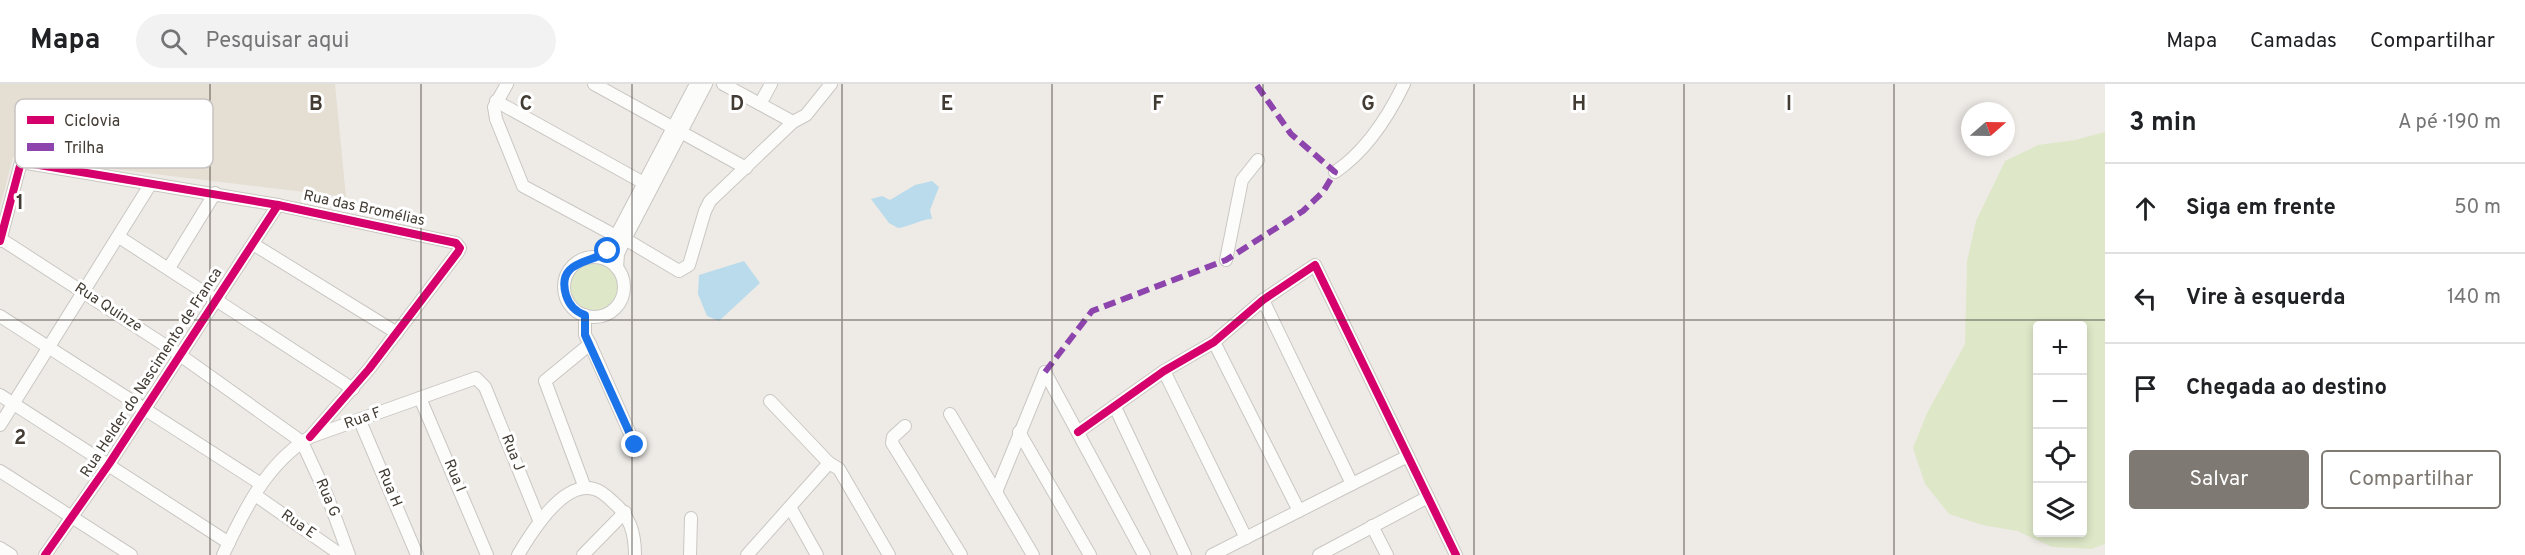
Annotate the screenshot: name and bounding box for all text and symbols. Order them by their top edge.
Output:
search box [136,14,556,68]
text: Mapa [30,23,100,59]
icon: search [157,25,190,58]
text: Pesquisar aqui [205,28,349,55]
text: Mapa [2166,28,2217,55]
text: Camadas [2250,28,2337,55]
text: Compartilhar [2370,28,2495,55]
text: B [309,92,323,118]
text: C [520,92,532,118]
text: D [730,92,744,118]
text: E [941,92,953,118]
text: F [1152,92,1164,118]
text: G [1361,92,1375,118]
text: H [1572,92,1586,118]
text: I [1786,92,1792,118]
legend [15,99,213,168]
north arrow [1961,102,2015,156]
text: 3 min [2129,107,2197,140]
text: A pé · 190 m [2398,110,2501,136]
text: Ciclovia [64,112,120,132]
text: Trilha [64,139,104,159]
street label: Rua das Bromélias [301,187,427,231]
text: 1 [16,191,24,217]
icon: ahead [2129,192,2162,225]
text: Siga em frente [2186,195,2336,222]
text: 50 m [2454,195,2501,221]
route start [594,237,620,263]
street label: Rua Helder do Nascimento de Franca [77,264,227,482]
street label: Rua Quinze [71,279,145,337]
icon: left [2129,282,2162,315]
text: Vire à esquerda [2186,285,2345,312]
text: 140 m [2447,285,2501,311]
map controls [2033,321,2087,537]
button: + [2033,321,2087,375]
icon: arrive [2129,372,2162,405]
button: − [2033,375,2087,429]
text: Chegada ao destino [2186,375,2387,402]
street label: Rua F [342,404,384,434]
text: 2 [14,426,26,452]
button: locate [2033,429,2087,483]
route end [621,431,647,457]
street label: Rua J [496,432,528,474]
button: Salvar [2129,450,2309,509]
button: Compartilhar [2321,450,2501,509]
street label: Rua I [439,457,469,495]
street label: Rua H [372,466,406,510]
street label: Rua G [310,476,344,520]
button: layers [2033,483,2087,537]
street label: Rua E [277,506,319,544]

